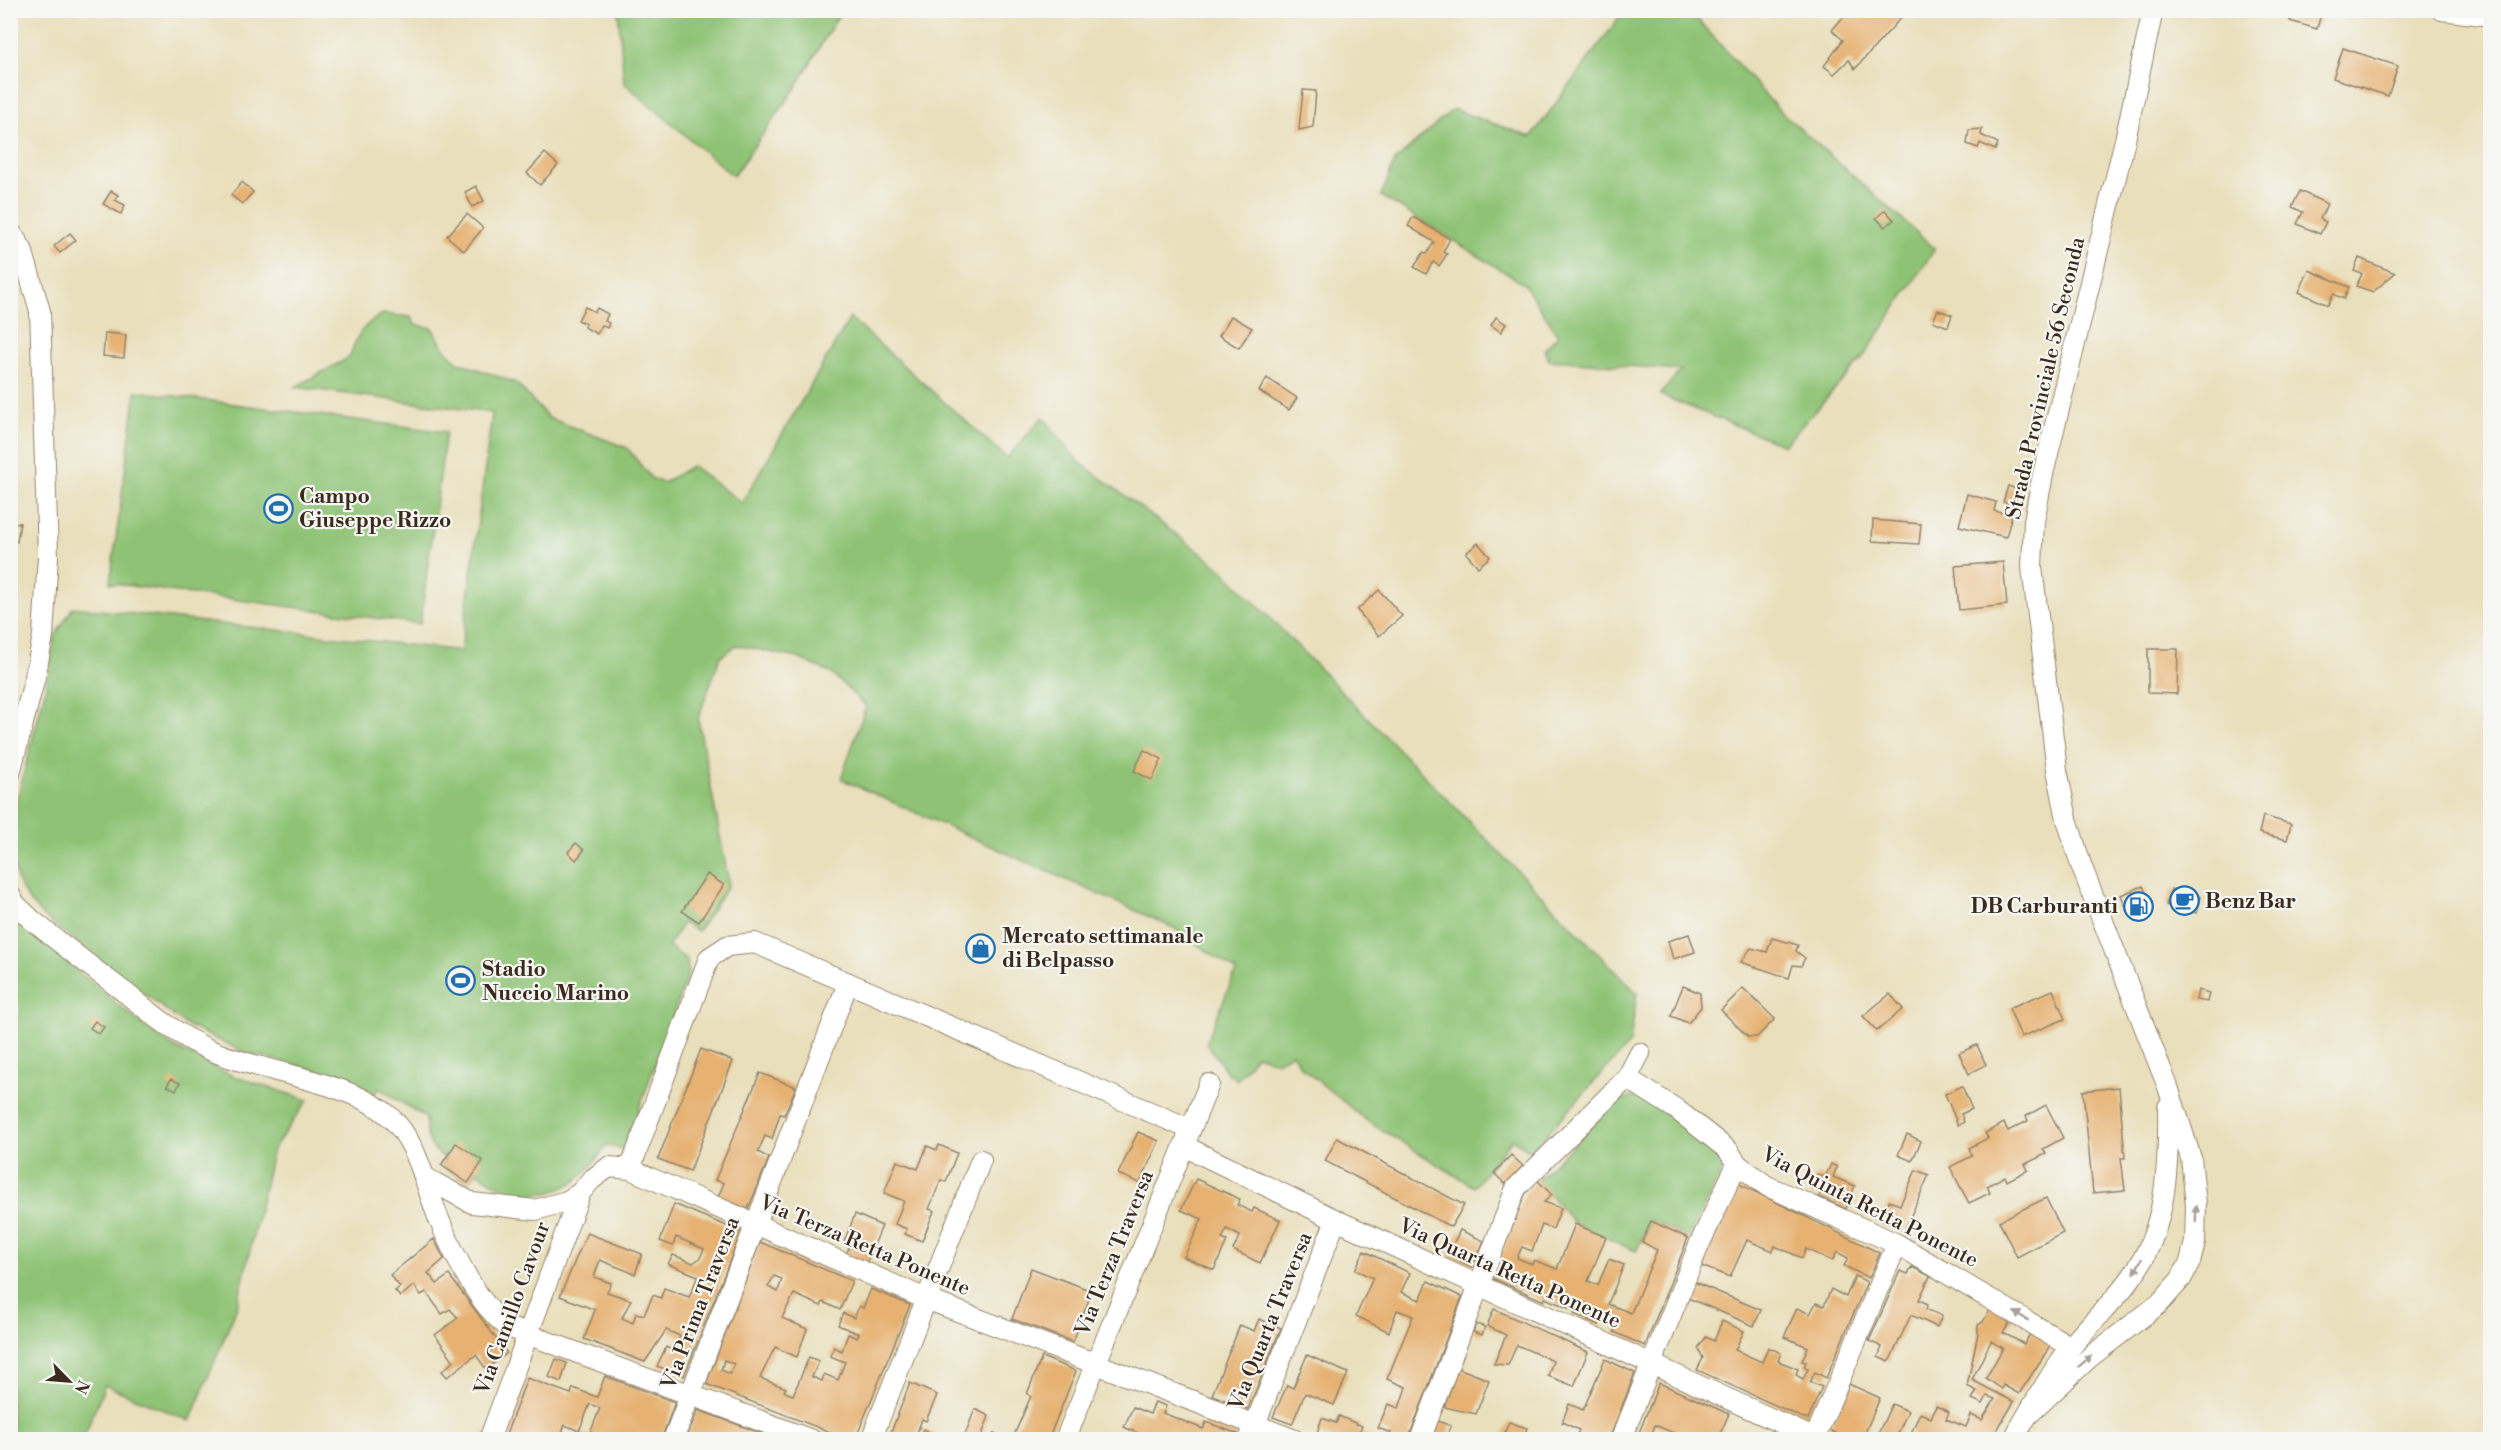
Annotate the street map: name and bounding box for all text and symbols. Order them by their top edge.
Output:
street label: Strada Provinciale 56 Seconda [2001,234,2091,522]
place label: Campo Giuseppe Rizzo [299,484,451,534]
sports icon: Campo Giuseppe Rizzo [262,492,294,524]
cafe icon: Benz Bar [2168,885,2200,917]
place label: Benz Bar [2205,889,2296,915]
fuel station icon: DB Carburanti [2123,890,2155,922]
place label: DB Carburanti [1971,894,2118,920]
place label: Mercato settimanale di Belpasso [1002,924,1204,974]
shop icon: Mercato settimanale di Belpasso [965,932,997,964]
place label: Stadio Nuccio Marino [482,957,629,1007]
sports icon: Stadio Nuccio Marino [445,965,477,997]
street label: Via Quinta Retta Ponente [1756,1141,1982,1274]
street label: Via Terza Traversa [1069,1166,1160,1341]
street label: Via Terza Retta Ponente [754,1189,974,1302]
one-way arrow [2191,1205,2200,1224]
street label: Via Prima Traversa [656,1213,746,1394]
street label: Via Quarta Retta Ponente [1394,1213,1625,1335]
street label: Via Camillo Cavour [469,1218,556,1399]
street label: Via Quarta Traversa [1223,1228,1319,1415]
one-way arrow [2134,1257,2144,1275]
one-way arrow [2013,1311,2029,1322]
north arrow [39,1351,99,1411]
one-way arrow [2077,1355,2092,1368]
text: N [70,1377,93,1397]

